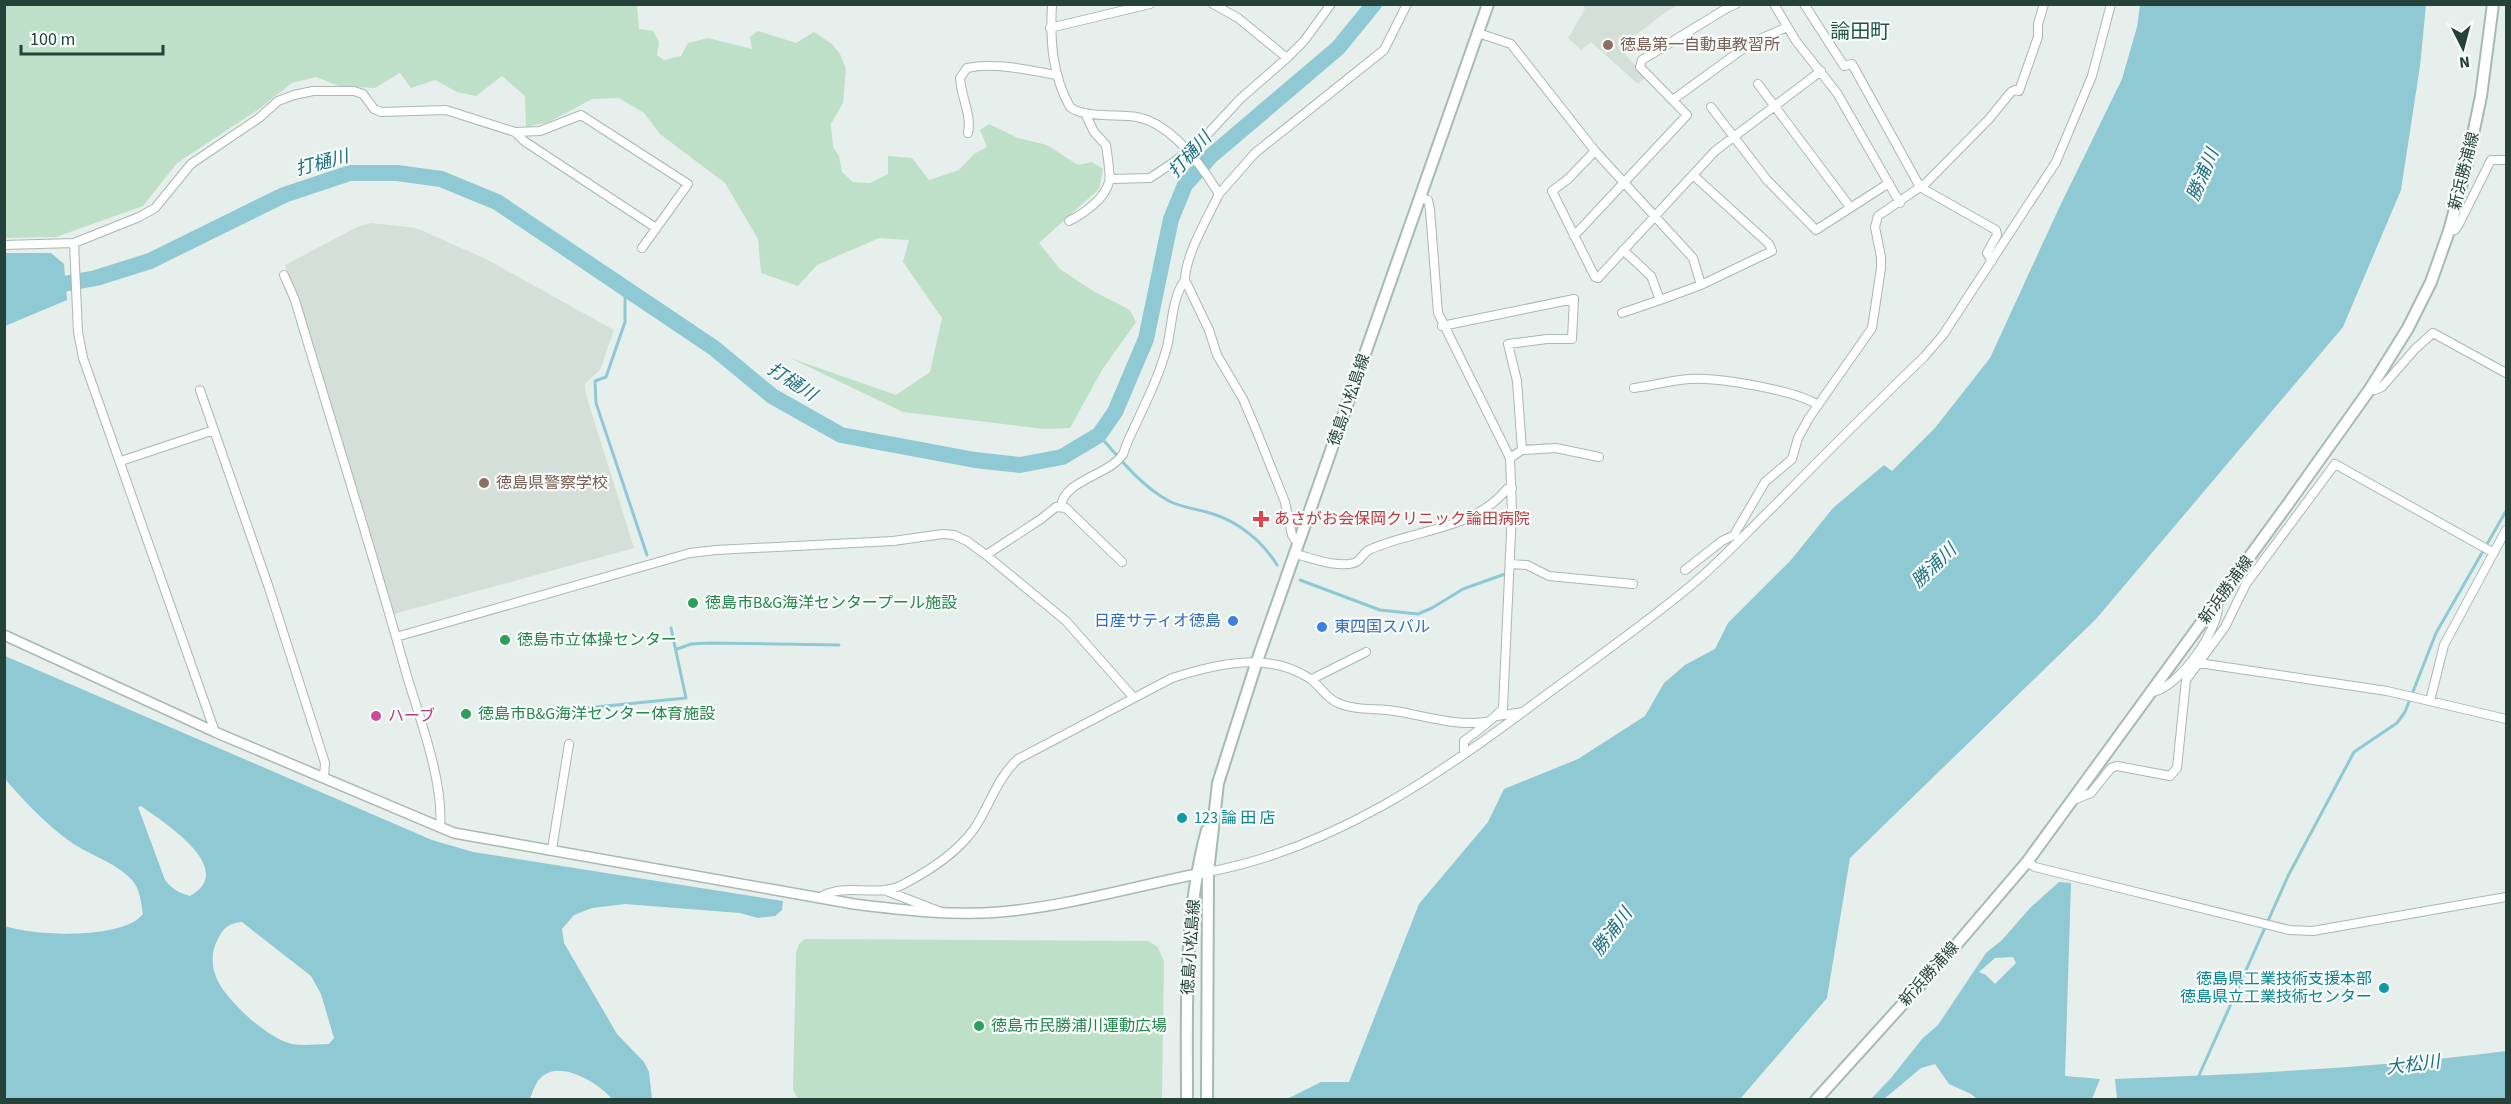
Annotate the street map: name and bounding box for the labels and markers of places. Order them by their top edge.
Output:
place label: 徳島第一自動車教習所 [1620,34,1780,56]
marker: 徳島第一自動車教習所 [1601,38,1615,52]
place label: 徳島県警察学校 [496,472,608,494]
marker: 徳島県警察学校 [477,476,491,490]
place label: あさがお会保岡クリニック論田病院 [1274,508,1530,530]
marker: あさがお会保岡クリニック論田病院 [1252,510,1270,528]
place label: 徳島市B&G海洋センタープール施設 [705,592,957,614]
marker: 徳島市B&G海洋センタープール施設 [686,596,700,610]
place label: 日産サティオ徳島 [1094,610,1221,632]
marker: 日産サティオ徳島 [1226,614,1240,628]
place label: 東四国スバル [1334,616,1430,638]
marker: 東四国スバル [1315,620,1329,634]
place label: 徳島市立体操センター [517,629,677,651]
marker: 徳島市立体操センター [498,633,512,647]
place label: 徳島市B&G海洋センター体育施設 [478,703,715,725]
place label: ハーブ [388,705,435,727]
marker: 徳島市B&G海洋センター体育施設 [459,707,473,721]
marker: ハーブ [369,709,383,723]
place label: 123 論 田 店 [1194,807,1275,829]
marker: 123 論 田 店 [1175,811,1189,825]
place label: 徳島県工業技術支援本部 徳島県立工業技術センター [2180,968,2372,1008]
marker: 徳島県工業技術支援本部 徳島県立工業技術センター [2377,981,2391,995]
place label: 徳島市民勝浦川運動広場 [991,1015,1167,1037]
marker: 徳島市民勝浦川運動広場 [972,1019,986,1033]

